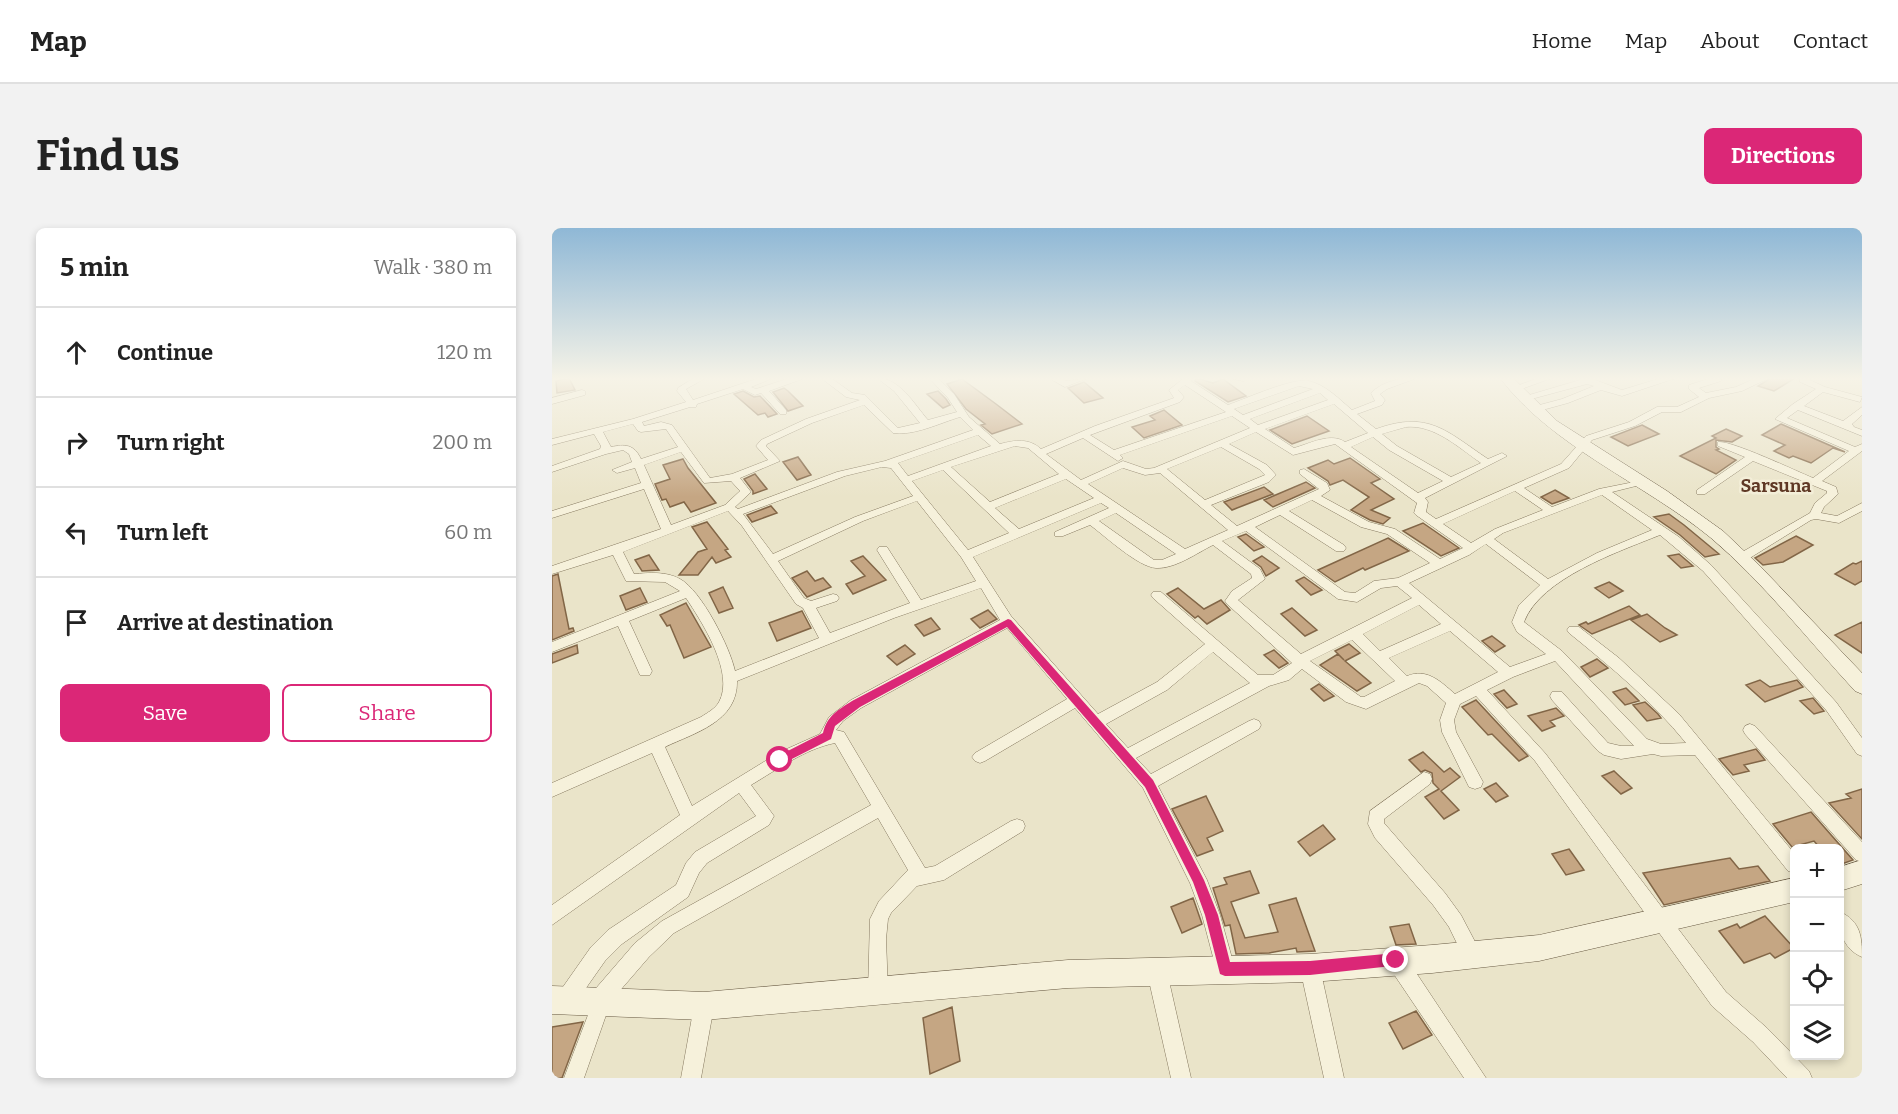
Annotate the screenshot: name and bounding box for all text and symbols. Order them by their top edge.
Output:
text: Map [30,25,87,58]
text: Home [1532,28,1592,54]
text: Map [1625,28,1667,54]
text: About [1700,28,1760,54]
text: Contact [1793,28,1868,54]
button: Directions [1704,128,1862,184]
text: Find us [36,131,180,181]
text: 5 min [60,252,129,283]
text: Walk · 380 m [374,255,492,279]
icon: ahead [60,336,93,369]
text: Continue [117,339,213,366]
text: 120 m [437,340,492,364]
icon: right [60,426,93,459]
text: Turn right [117,429,225,456]
text: 200 m [432,430,492,454]
district label: Sarsuna [1741,475,1811,497]
icon: left [60,516,93,549]
text: Turn left [117,519,209,546]
text: 60 m [444,520,492,544]
icon: arrive [60,606,93,639]
text: Arrive at destination [117,609,333,636]
button: Save [60,684,270,742]
button: Share [282,684,492,742]
route start [766,746,792,772]
map controls [1790,844,1844,1060]
button: + [1790,844,1844,898]
button: − [1790,898,1844,952]
route end [1382,946,1408,972]
button: locate [1790,952,1844,1006]
button: layers [1790,1006,1844,1060]

